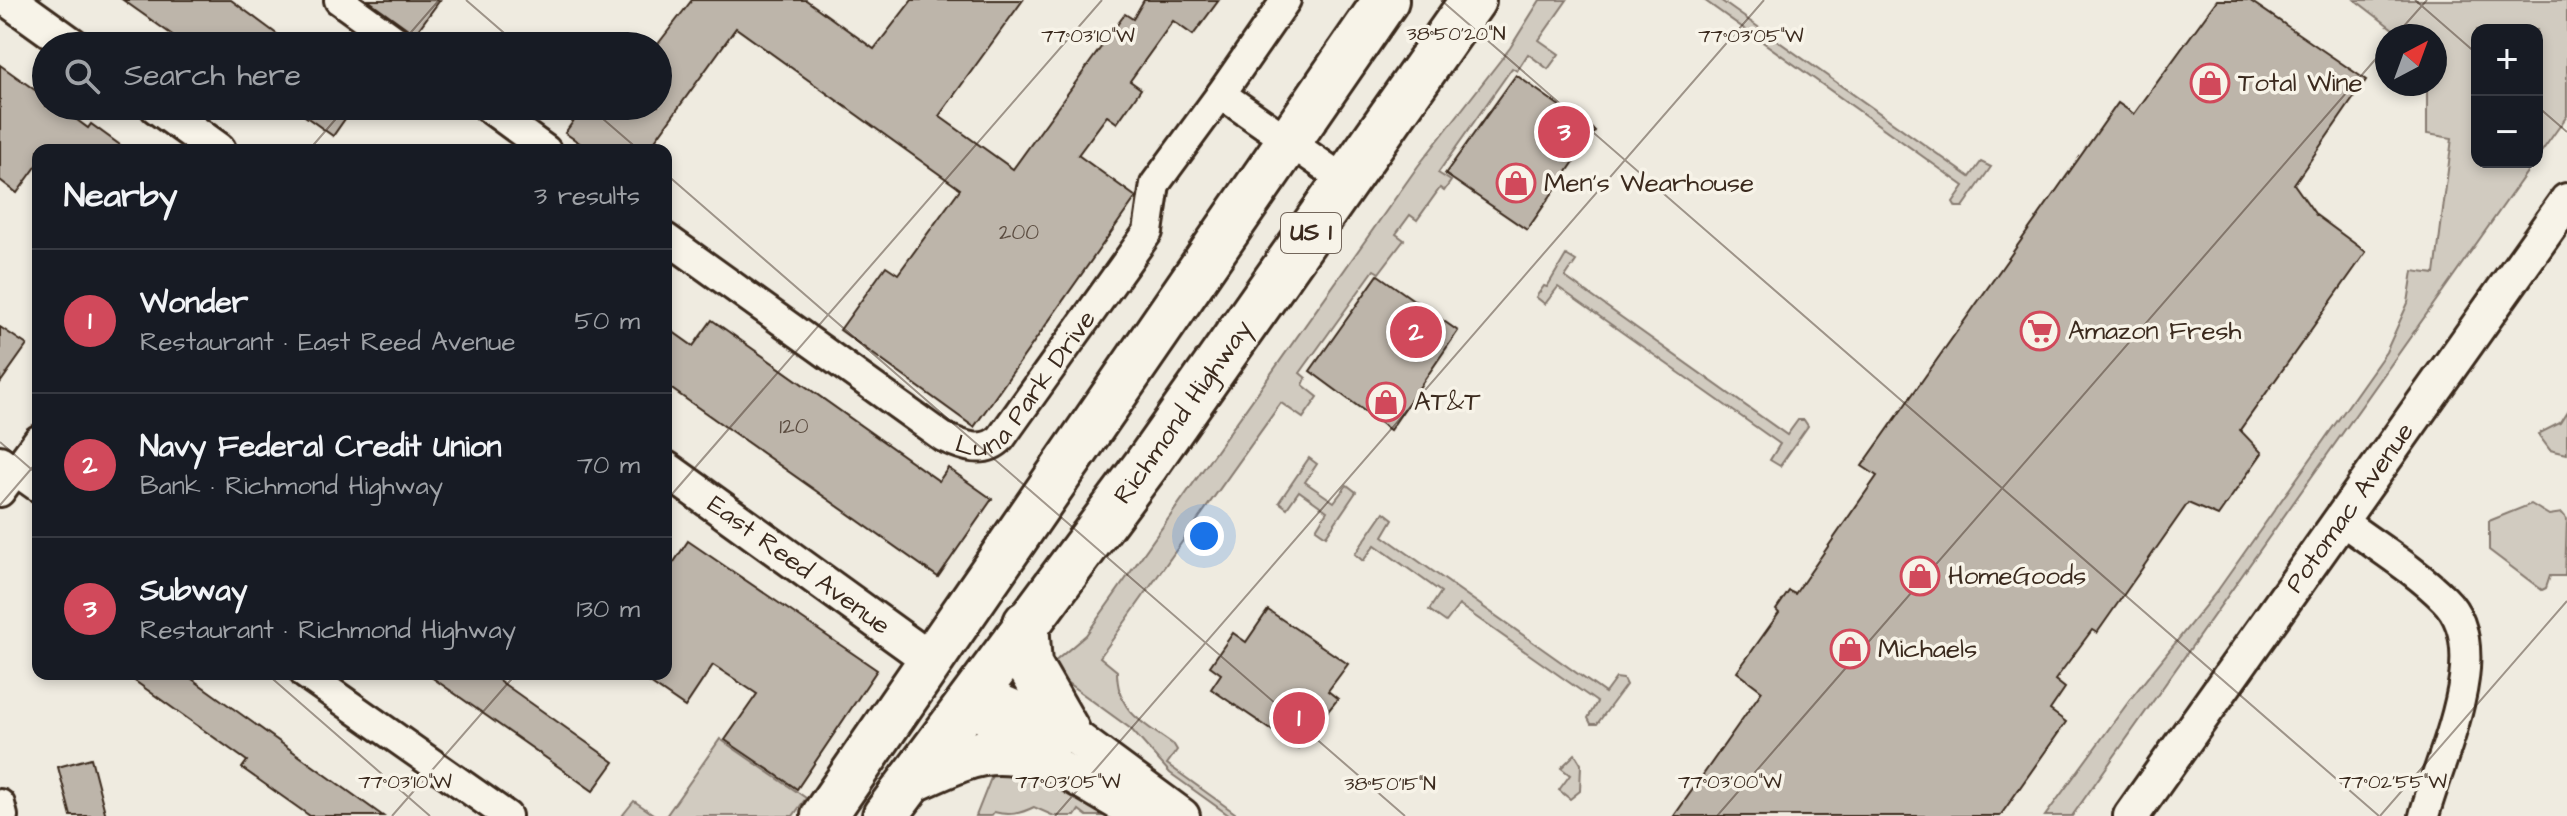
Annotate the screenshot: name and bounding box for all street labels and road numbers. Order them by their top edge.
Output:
road number: US 1 [1281,213,1341,253]
street label: Luna Park Drive [951,303,1105,466]
street label: Richmond Highway [1105,313,1262,511]
street label: Potomac Avenue [2277,415,2422,600]
street label: East Reed Avenue [700,487,898,643]

